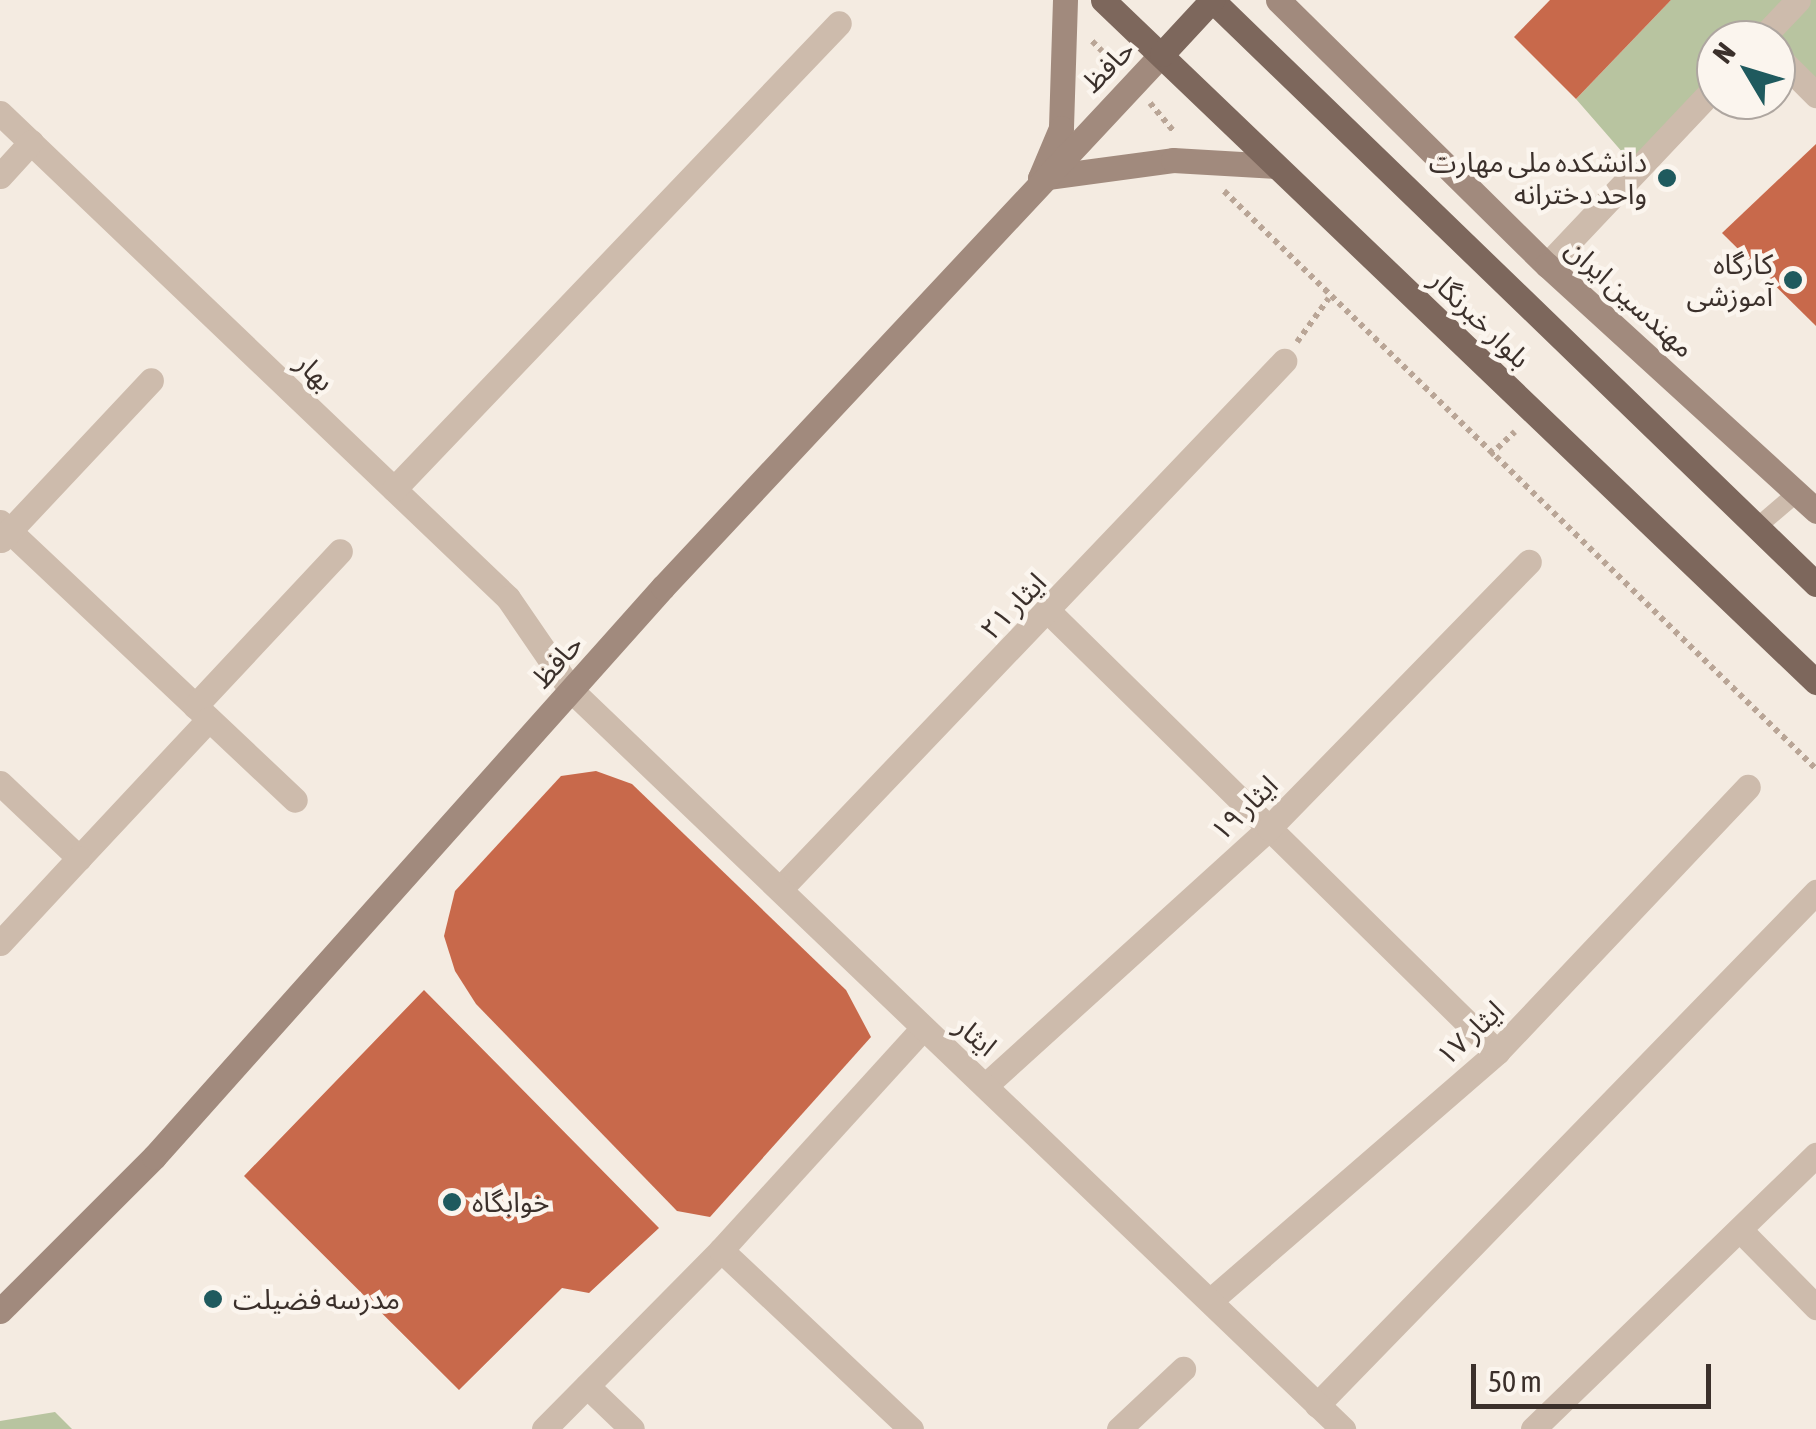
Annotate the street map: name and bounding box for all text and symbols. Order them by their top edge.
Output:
north arrow [1696,20,1796,120]
street label: حافظ [1075,33,1141,99]
text: N [1706,36,1742,69]
place label: دانشکده ملی مهارت واحد دخترانه [1429,145,1647,211]
marker: دانشکده ملی مهارت واحد دخترانه [1656,167,1678,189]
street label: مهندسین ایران [1559,232,1701,364]
place label: کارگاه آموزشی [1687,247,1773,313]
street label: بلوار خبرنگار [1423,263,1537,375]
marker: کارگاه آموزشی [1782,269,1804,291]
street label: بهار [289,346,341,398]
street label: ایثار ۲۱ [973,566,1053,646]
street label: حافظ [524,627,590,695]
street label: ایثار ۱۹ [1204,768,1284,848]
street label: ایثار ۱۷ [1429,994,1511,1072]
street label: ایثار [948,1009,1004,1063]
place label: خوابگاه [472,1185,550,1219]
marker: خوابگاه [441,1191,463,1213]
place label: مدرسه فضیلت [233,1282,400,1316]
marker: مدرسه فضیلت [202,1288,224,1310]
scale bar [1476,1344,1716,1406]
text: 50 m [1488,1364,1542,1398]

